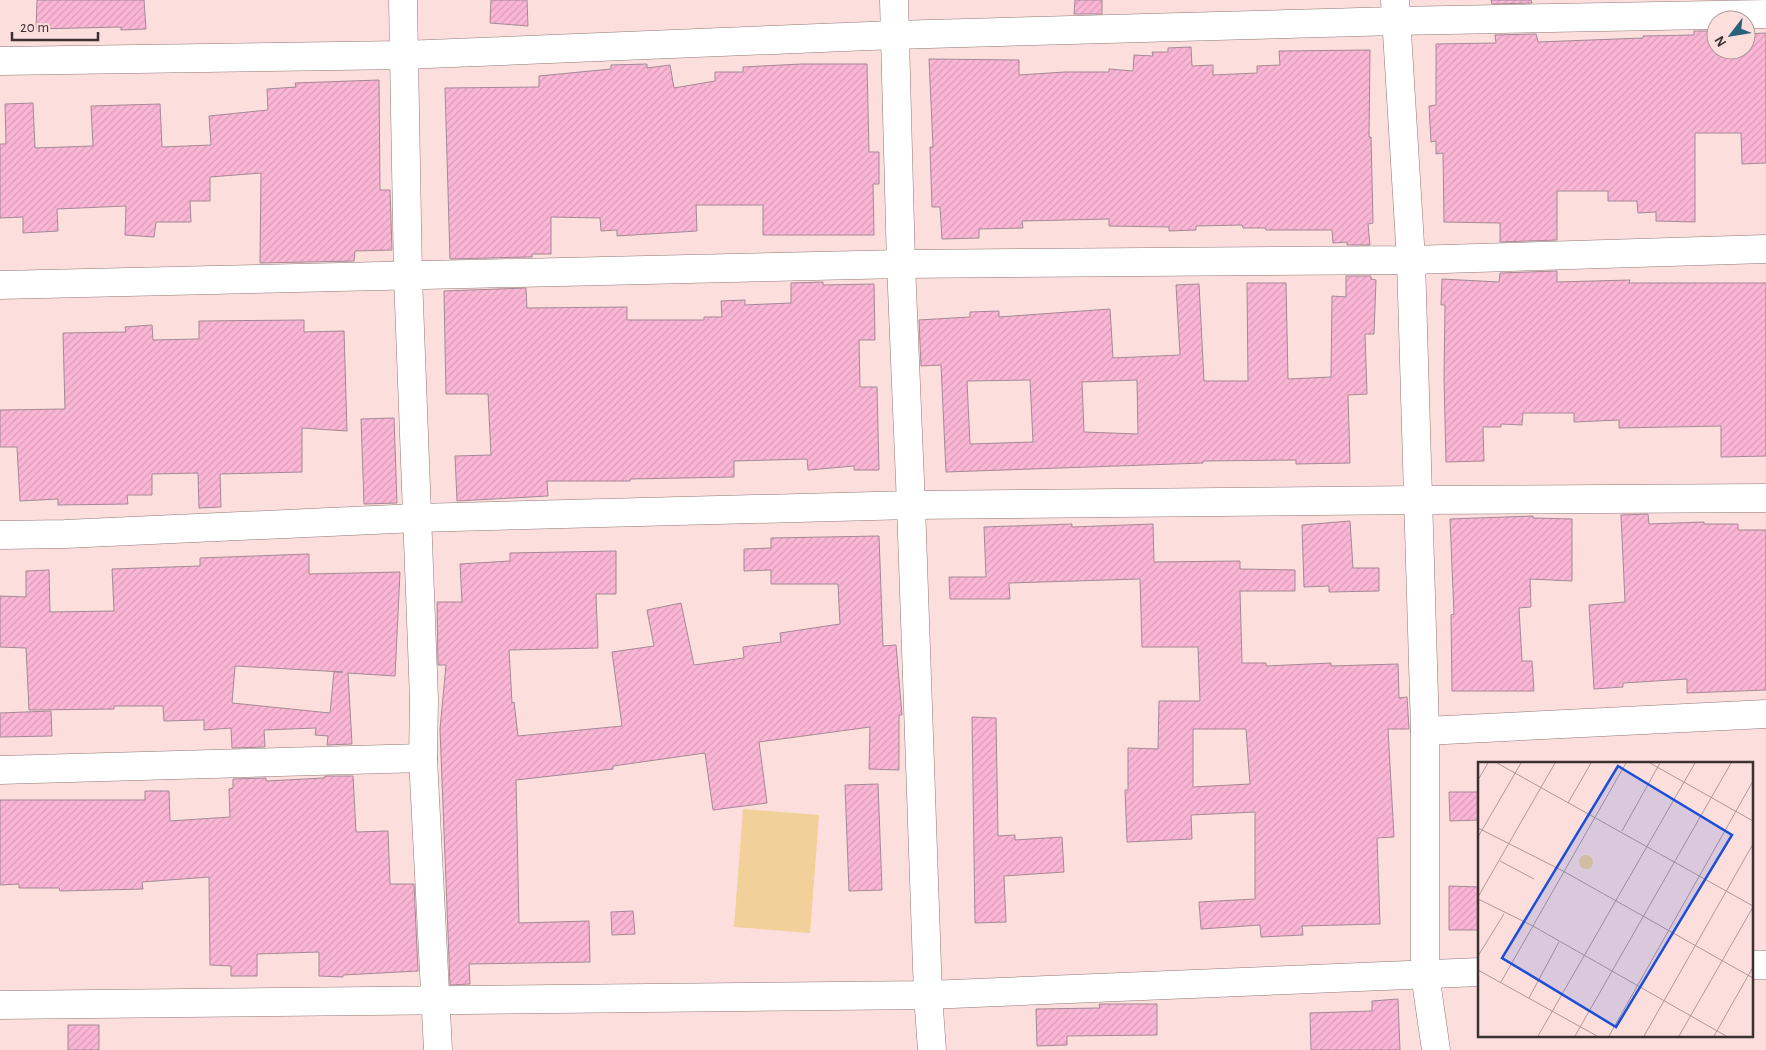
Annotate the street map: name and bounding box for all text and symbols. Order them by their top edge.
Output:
scale bar [12,10,99,42]
north arrow [1706,10,1756,60]
text: 20 m [20,20,49,35]
text: N [1712,33,1729,49]
inset map [1478,762,1754,1038]

